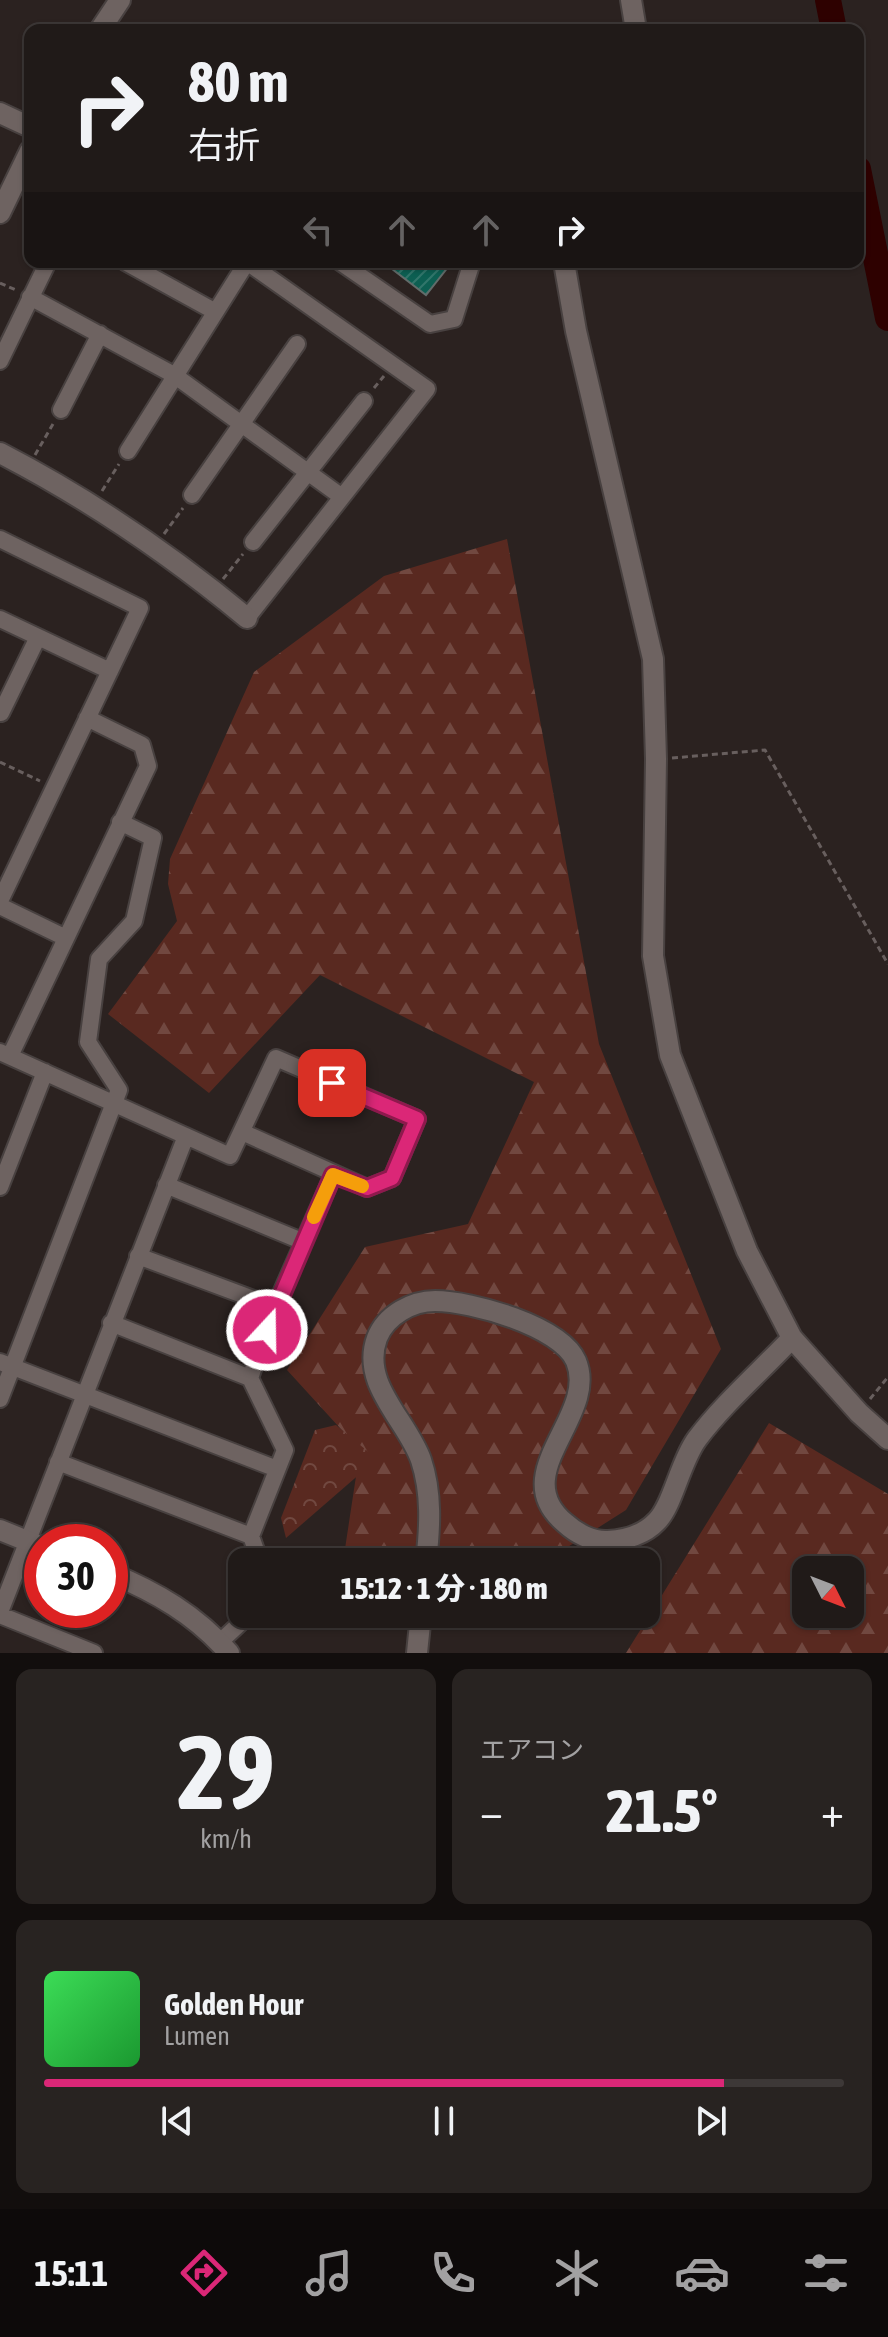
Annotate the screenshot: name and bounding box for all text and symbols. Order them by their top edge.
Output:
text: 80 m [188,50,289,114]
icon: right [56,56,160,160]
text: 右折 [188,124,260,166]
icon: left [296,208,340,252]
icon: ahead [380,208,424,252]
icon: ahead [464,208,508,252]
icon: right [548,208,592,252]
pin [298,1049,366,1117]
icon: arrive [310,1061,354,1105]
position arrow [225,1288,309,1372]
speed limit sign: 30 [24,1524,128,1628]
north arrow [792,1556,864,1628]
map controls [792,1556,864,1628]
text: 15:12 · 1 分 · 180 m [340,1571,548,1605]
text: 29 [177,1712,275,1831]
text: エアコン [480,1735,584,1765]
text: 21.5° [606,1776,718,1845]
text: − [480,1786,503,1836]
text: + [821,1786,844,1836]
text: km/h [200,1824,252,1854]
text: Golden Hour [164,1987,303,2021]
text: Lumen [164,2021,230,2051]
icon: previous [155,2099,199,2143]
icon: pause [422,2099,466,2143]
icon: next [689,2099,733,2143]
icon: directions [176,2245,232,2301]
icon: music [301,2245,357,2301]
icon: phone [425,2245,481,2301]
icon: climate [549,2245,605,2301]
icon: car [674,2245,730,2301]
icon: filters [798,2245,854,2301]
text: 15:11 [34,2252,108,2294]

